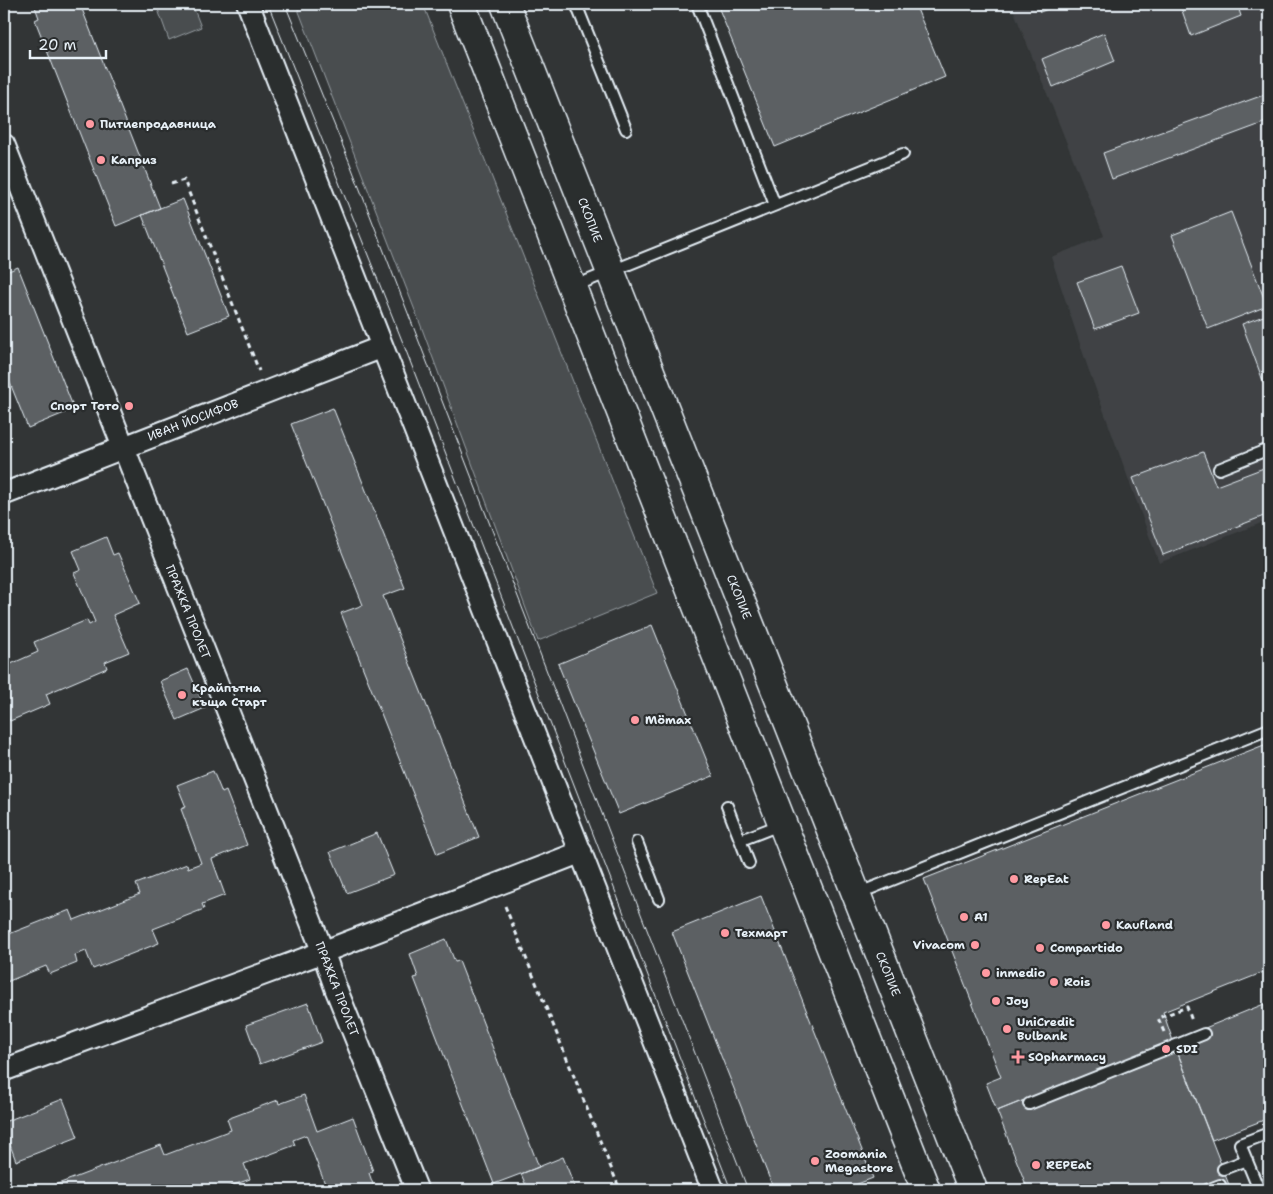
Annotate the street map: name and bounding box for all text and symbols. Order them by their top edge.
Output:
scale bar [30,28,106,60]
text: 20 m [38,35,77,55]
place label: Питиепродавница [100,116,217,132]
marker: Питиепродавница [84,118,96,130]
place label: Каприз [111,152,157,168]
marker: Каприз [95,154,107,166]
street label: СКОПИЕ [574,195,606,245]
street label: ИВАН ЙОСИФОВ [145,395,241,445]
place label: Спорт Тото [50,398,119,414]
marker: Спорт Тото [123,400,135,412]
street label: ПРАЖКА ПРОЛЕТ [162,563,214,662]
street label: СКОПИЕ [723,572,755,622]
place label: Крайпътна къща Старт [192,680,267,710]
marker: Крайпътна къща Старт [176,689,188,701]
place label: Mömax [645,712,691,728]
marker: Mömax [629,714,641,726]
place label: RepEat [1024,871,1069,887]
marker: RepEat [1008,873,1020,885]
place label: A1 [974,909,988,925]
marker: A1 [958,911,970,923]
place label: Kaufland [1116,917,1173,933]
marker: Kaufland [1100,919,1112,931]
place label: Техмарт [735,925,788,941]
marker: Техмарт [719,927,731,939]
place label: Vivacom [913,937,965,953]
street label: ПРАЖКА ПРОЛЕТ [312,939,363,1039]
marker: Vivacom [969,939,981,951]
place label: Compartido [1050,940,1123,956]
marker: Compartido [1034,942,1046,954]
street label: СКОПИЕ [872,949,904,999]
place label: inmedio [996,965,1045,981]
marker: inmedio [980,967,992,979]
place label: Rois [1064,974,1090,990]
marker: Rois [1048,976,1060,988]
place label: Joy [1006,993,1029,1009]
marker: Joy [990,995,1002,1007]
place label: UniCredit Bulbank [1017,1014,1075,1044]
marker: UniCredit Bulbank [1001,1023,1013,1035]
place label: SDI [1176,1041,1198,1057]
marker: SDI [1160,1043,1172,1055]
place label: SOpharmacy [1028,1049,1106,1065]
marker: SOpharmacy [1012,1051,1024,1063]
place label: Zoomania Megastore [825,1146,893,1176]
marker: Zoomania Megastore [809,1155,821,1167]
place label: REPEat [1046,1157,1092,1173]
marker: REPEat [1030,1159,1042,1171]

